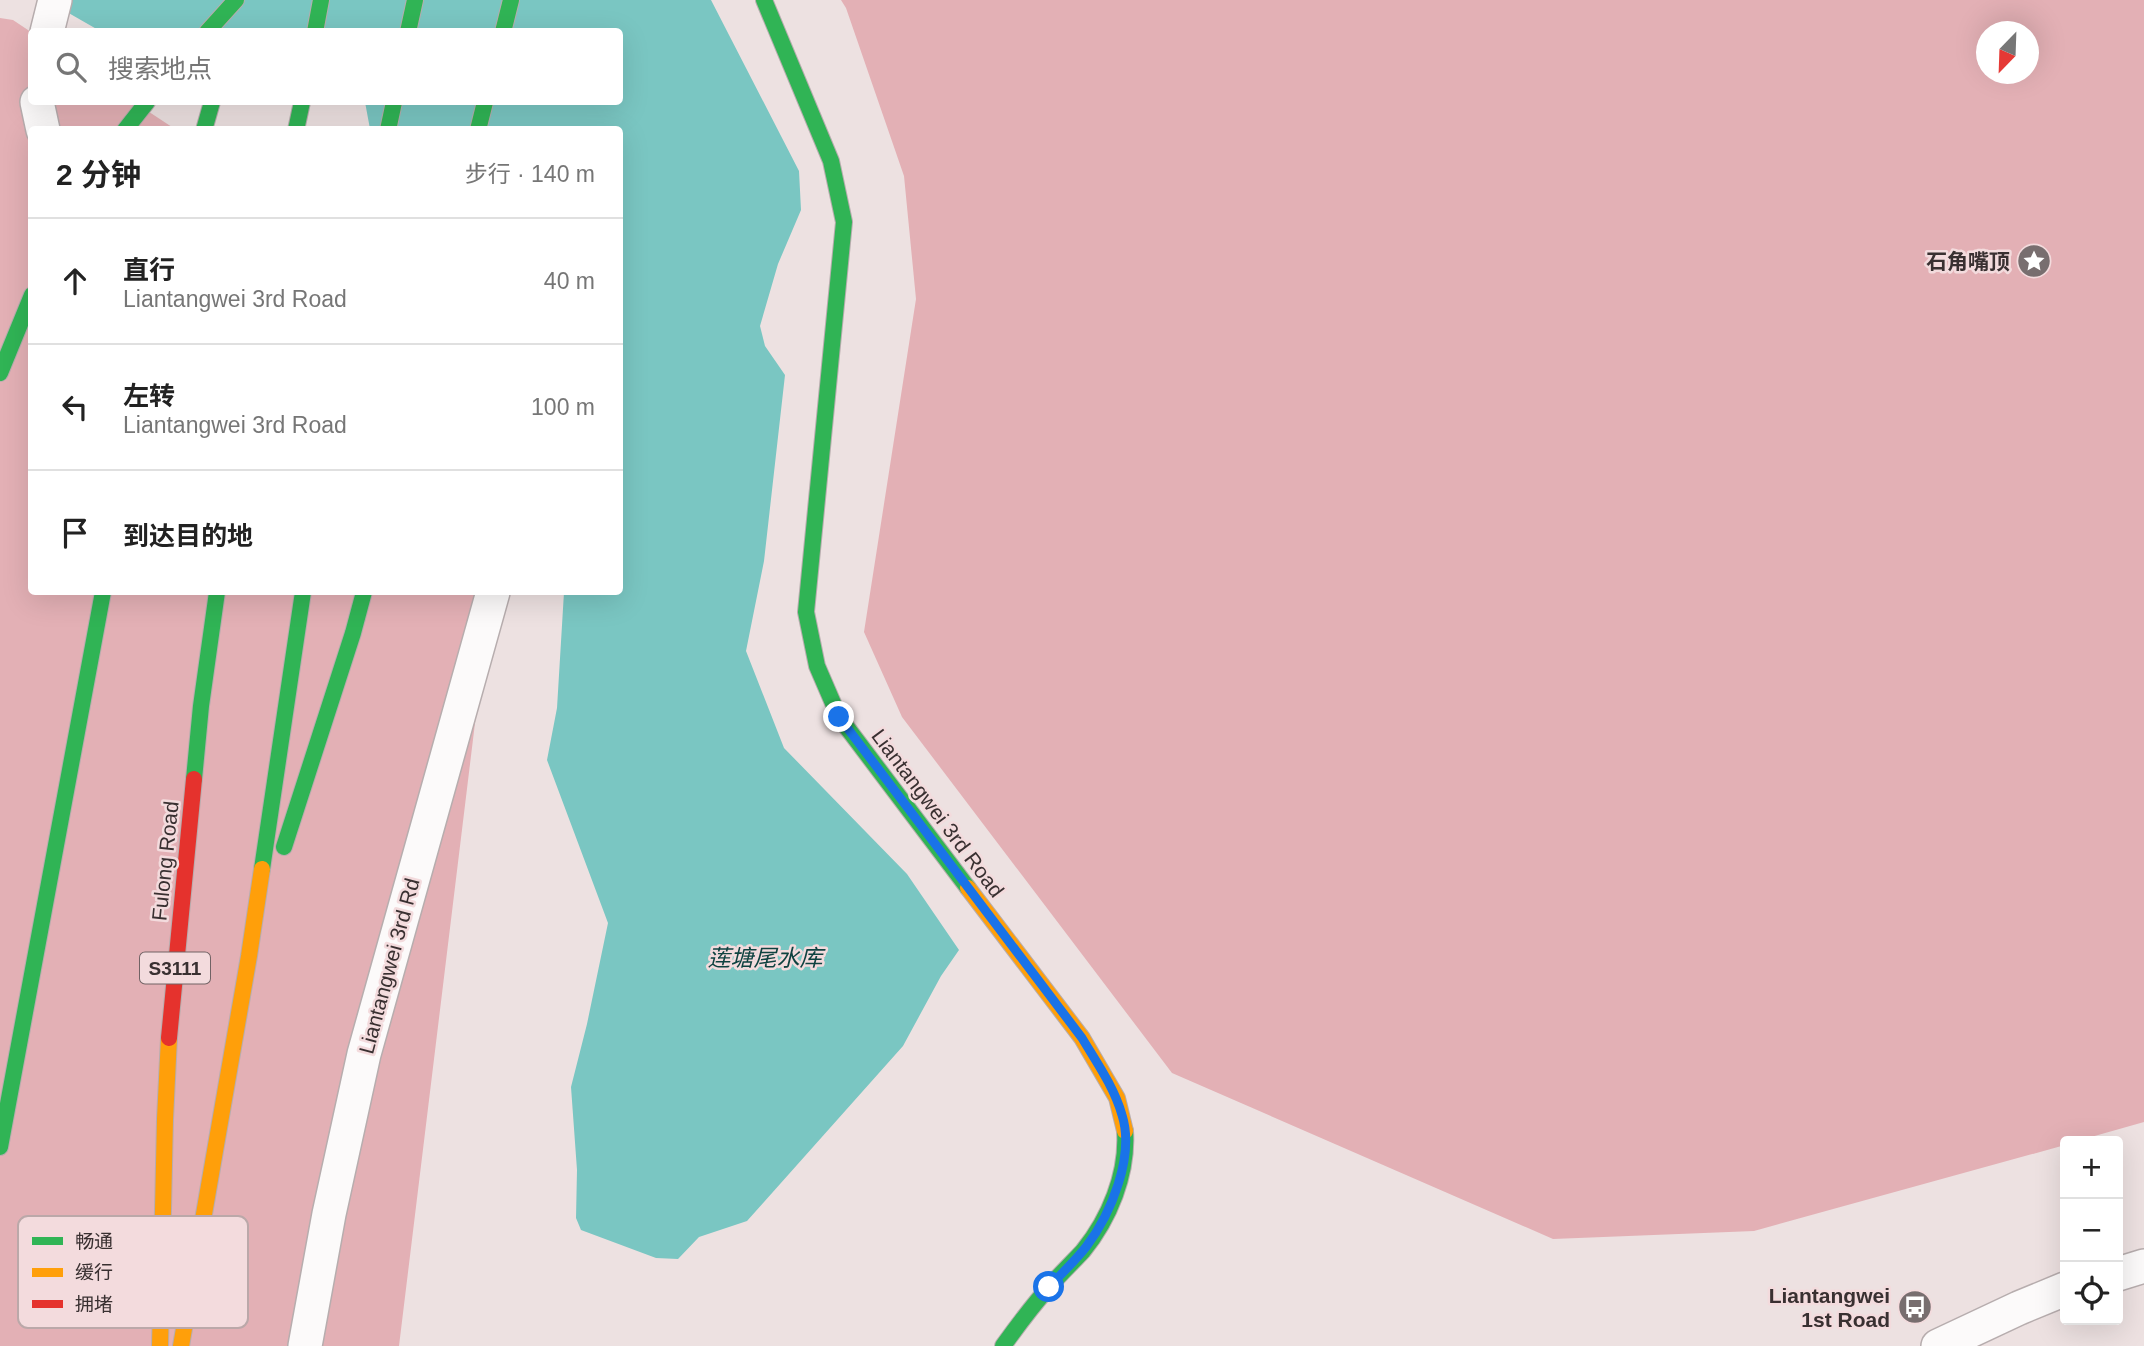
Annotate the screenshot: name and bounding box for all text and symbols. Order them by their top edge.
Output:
north arrow [1976,21,2039,84]
search box [28,28,623,105]
icon: search [52,48,90,86]
text: 搜索地点 [108,54,212,84]
text: 2 分钟 [56,158,141,191]
text: 步行 · 140 m [465,161,595,187]
place icon: 石角嘴顶 [2015,242,2053,280]
place label: 石角嘴顶 [1926,250,2010,273]
text: 直行 [123,255,175,285]
icon: ahead [56,262,94,300]
text: 40 m [544,268,595,294]
text: Liantangwei 3rd Road [123,286,347,312]
text: 左转 [123,381,175,411]
icon: left [56,388,94,426]
text: 100 m [531,394,595,420]
text: Liantangwei 3rd Road [123,412,347,438]
icon: arrive [56,514,94,552]
text: 到达目的地 [123,521,253,551]
route end [823,701,854,732]
street label: Liantangwei 3rd Road [867,724,1009,902]
street label: Fulong Road [147,800,183,922]
street label: Liantangwei 3rd Rd [354,876,424,1056]
water label: 莲塘尾水库 [708,945,827,971]
road number: S3111 [140,952,210,984]
map controls [2060,1136,2123,1325]
button: + [2060,1136,2123,1199]
button: − [2060,1199,2123,1262]
legend [18,1216,248,1328]
text: 畅通 [75,1231,113,1252]
text: 缓行 [75,1262,113,1283]
button: locate [2060,1262,2123,1325]
route start [1033,1271,1064,1302]
place label: Liantangwei 1st Road [1769,1284,1890,1331]
bus stop icon: Liantangwei 1st Road [1896,1288,1934,1326]
text: 拥堵 [75,1294,113,1315]

